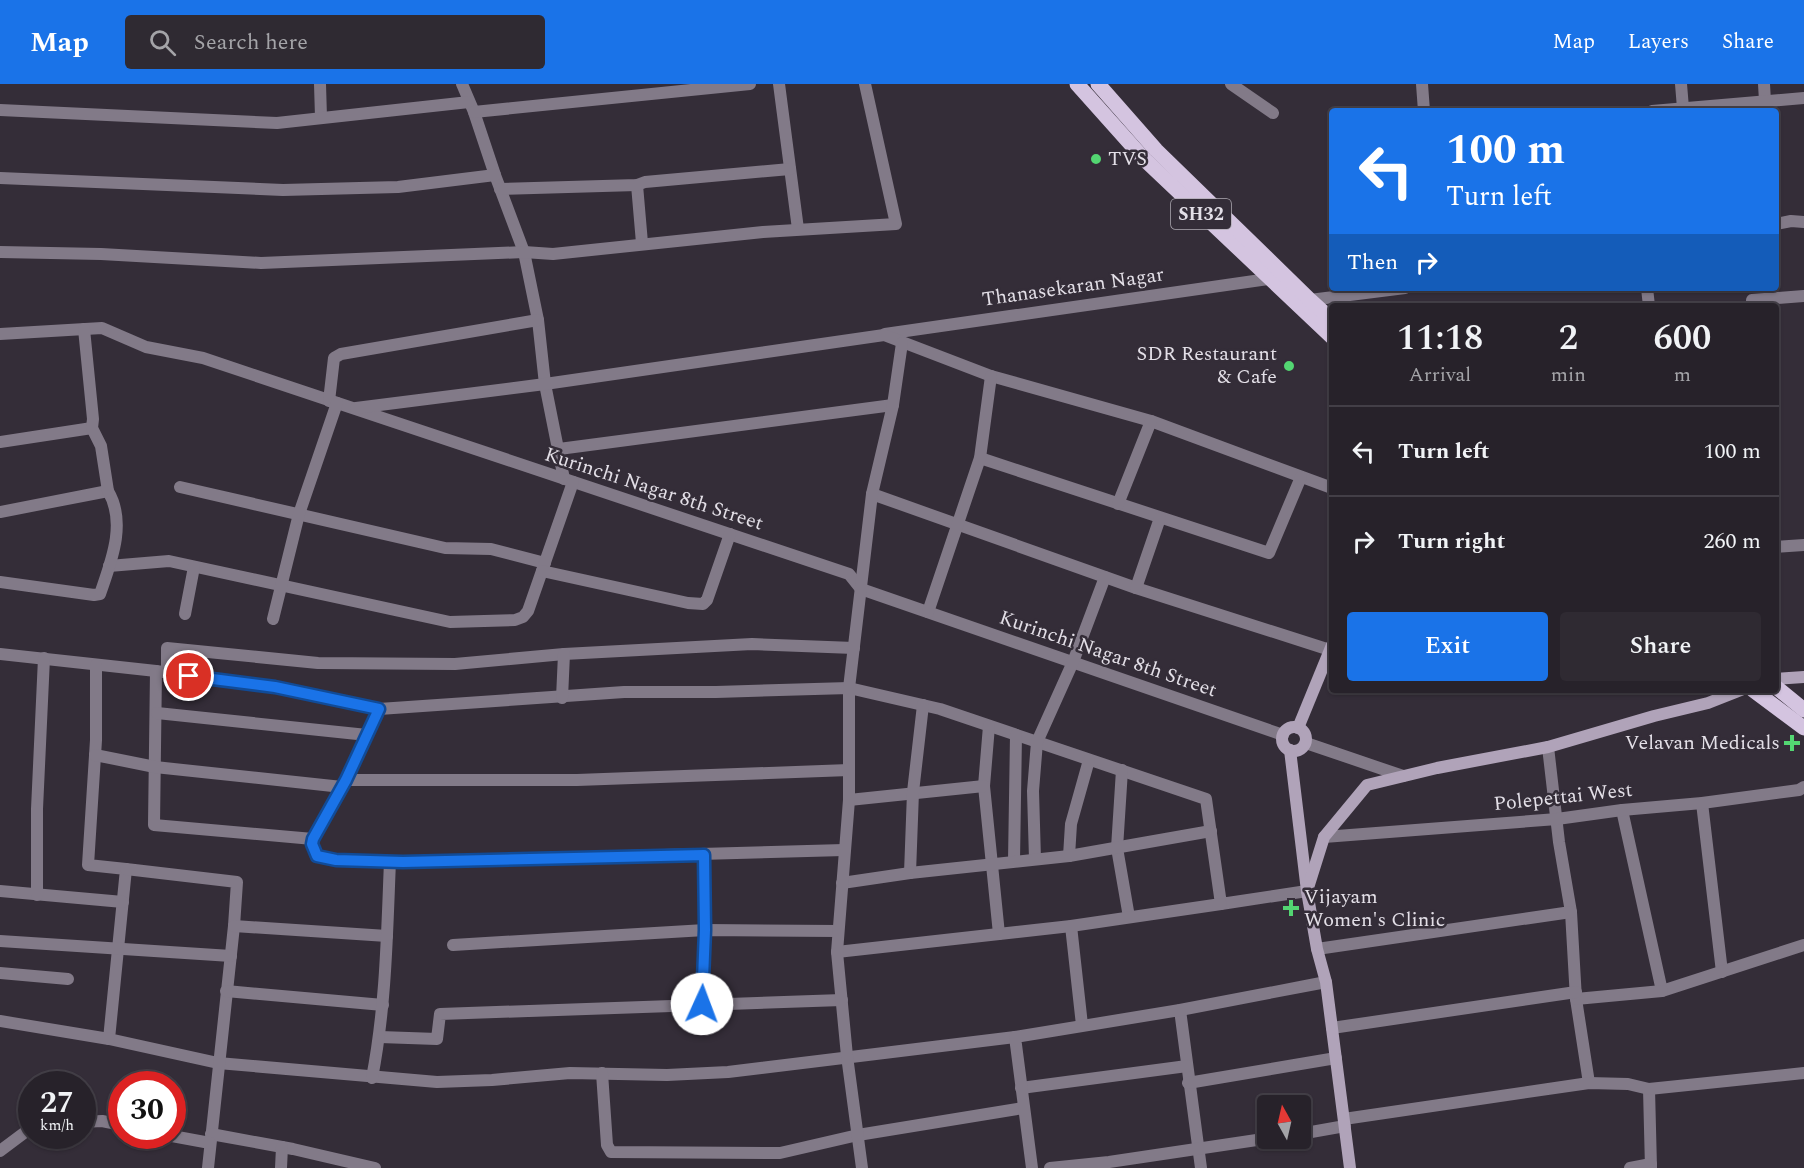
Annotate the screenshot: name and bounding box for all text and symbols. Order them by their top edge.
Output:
search box [125,15,545,69]
text: Map [30,21,89,64]
icon: search [146,26,179,59]
text: Search here [194,26,308,59]
text: Map [1553,26,1595,58]
text: Layers [1628,26,1689,58]
text: Share [1722,26,1774,58]
text: 100 m [1446,119,1565,182]
icon: left [1347,132,1425,210]
place label: TVS [1108,144,1147,174]
marker: TVS [1089,152,1103,166]
text: Turn left [1446,176,1552,218]
road number: SH32 [1171,199,1231,229]
text: Then [1347,246,1398,279]
icon: right [1410,246,1443,279]
street label: Thanasekaran Nagar [980,259,1166,315]
text: 11:18 [1397,311,1483,366]
text: 2 [1559,311,1578,366]
text: 600 [1653,311,1711,366]
place label: SDR Restaurant & Cafe [1137,339,1277,392]
marker: SDR Restaurant & Cafe [1282,359,1296,373]
text: Arrival [1409,360,1471,390]
text: min [1551,360,1586,390]
text: m [1674,360,1691,390]
icon: left [1347,435,1380,468]
text: Turn left [1398,435,1490,468]
text: 100 m [1704,435,1761,468]
street label: Kurinchi Nagar 8th Street [541,439,767,539]
icon: right [1347,525,1380,558]
text: Turn right [1398,525,1505,558]
text: 260 m [1704,525,1761,558]
street label: Kurinchi Nagar 8th Street [995,603,1221,705]
button: Exit [1347,612,1548,681]
button: Share [1560,612,1761,681]
pin [163,650,214,701]
icon: arrive [172,659,205,692]
place label: Velavan Medicals [1625,728,1780,758]
marker: Velavan Medicals [1785,736,1799,750]
street label: Polepettai West [1492,775,1634,819]
place label: Vijayam Women's Clinic [1304,882,1445,935]
marker: Vijayam Women's Clinic [1282,899,1300,917]
position arrow [670,972,734,1036]
speed limit sign: 30 [108,1071,186,1149]
text: 27 [40,1080,74,1126]
north arrow [1257,1095,1311,1149]
map controls [1257,1095,1311,1149]
text: km/h [40,1114,74,1137]

